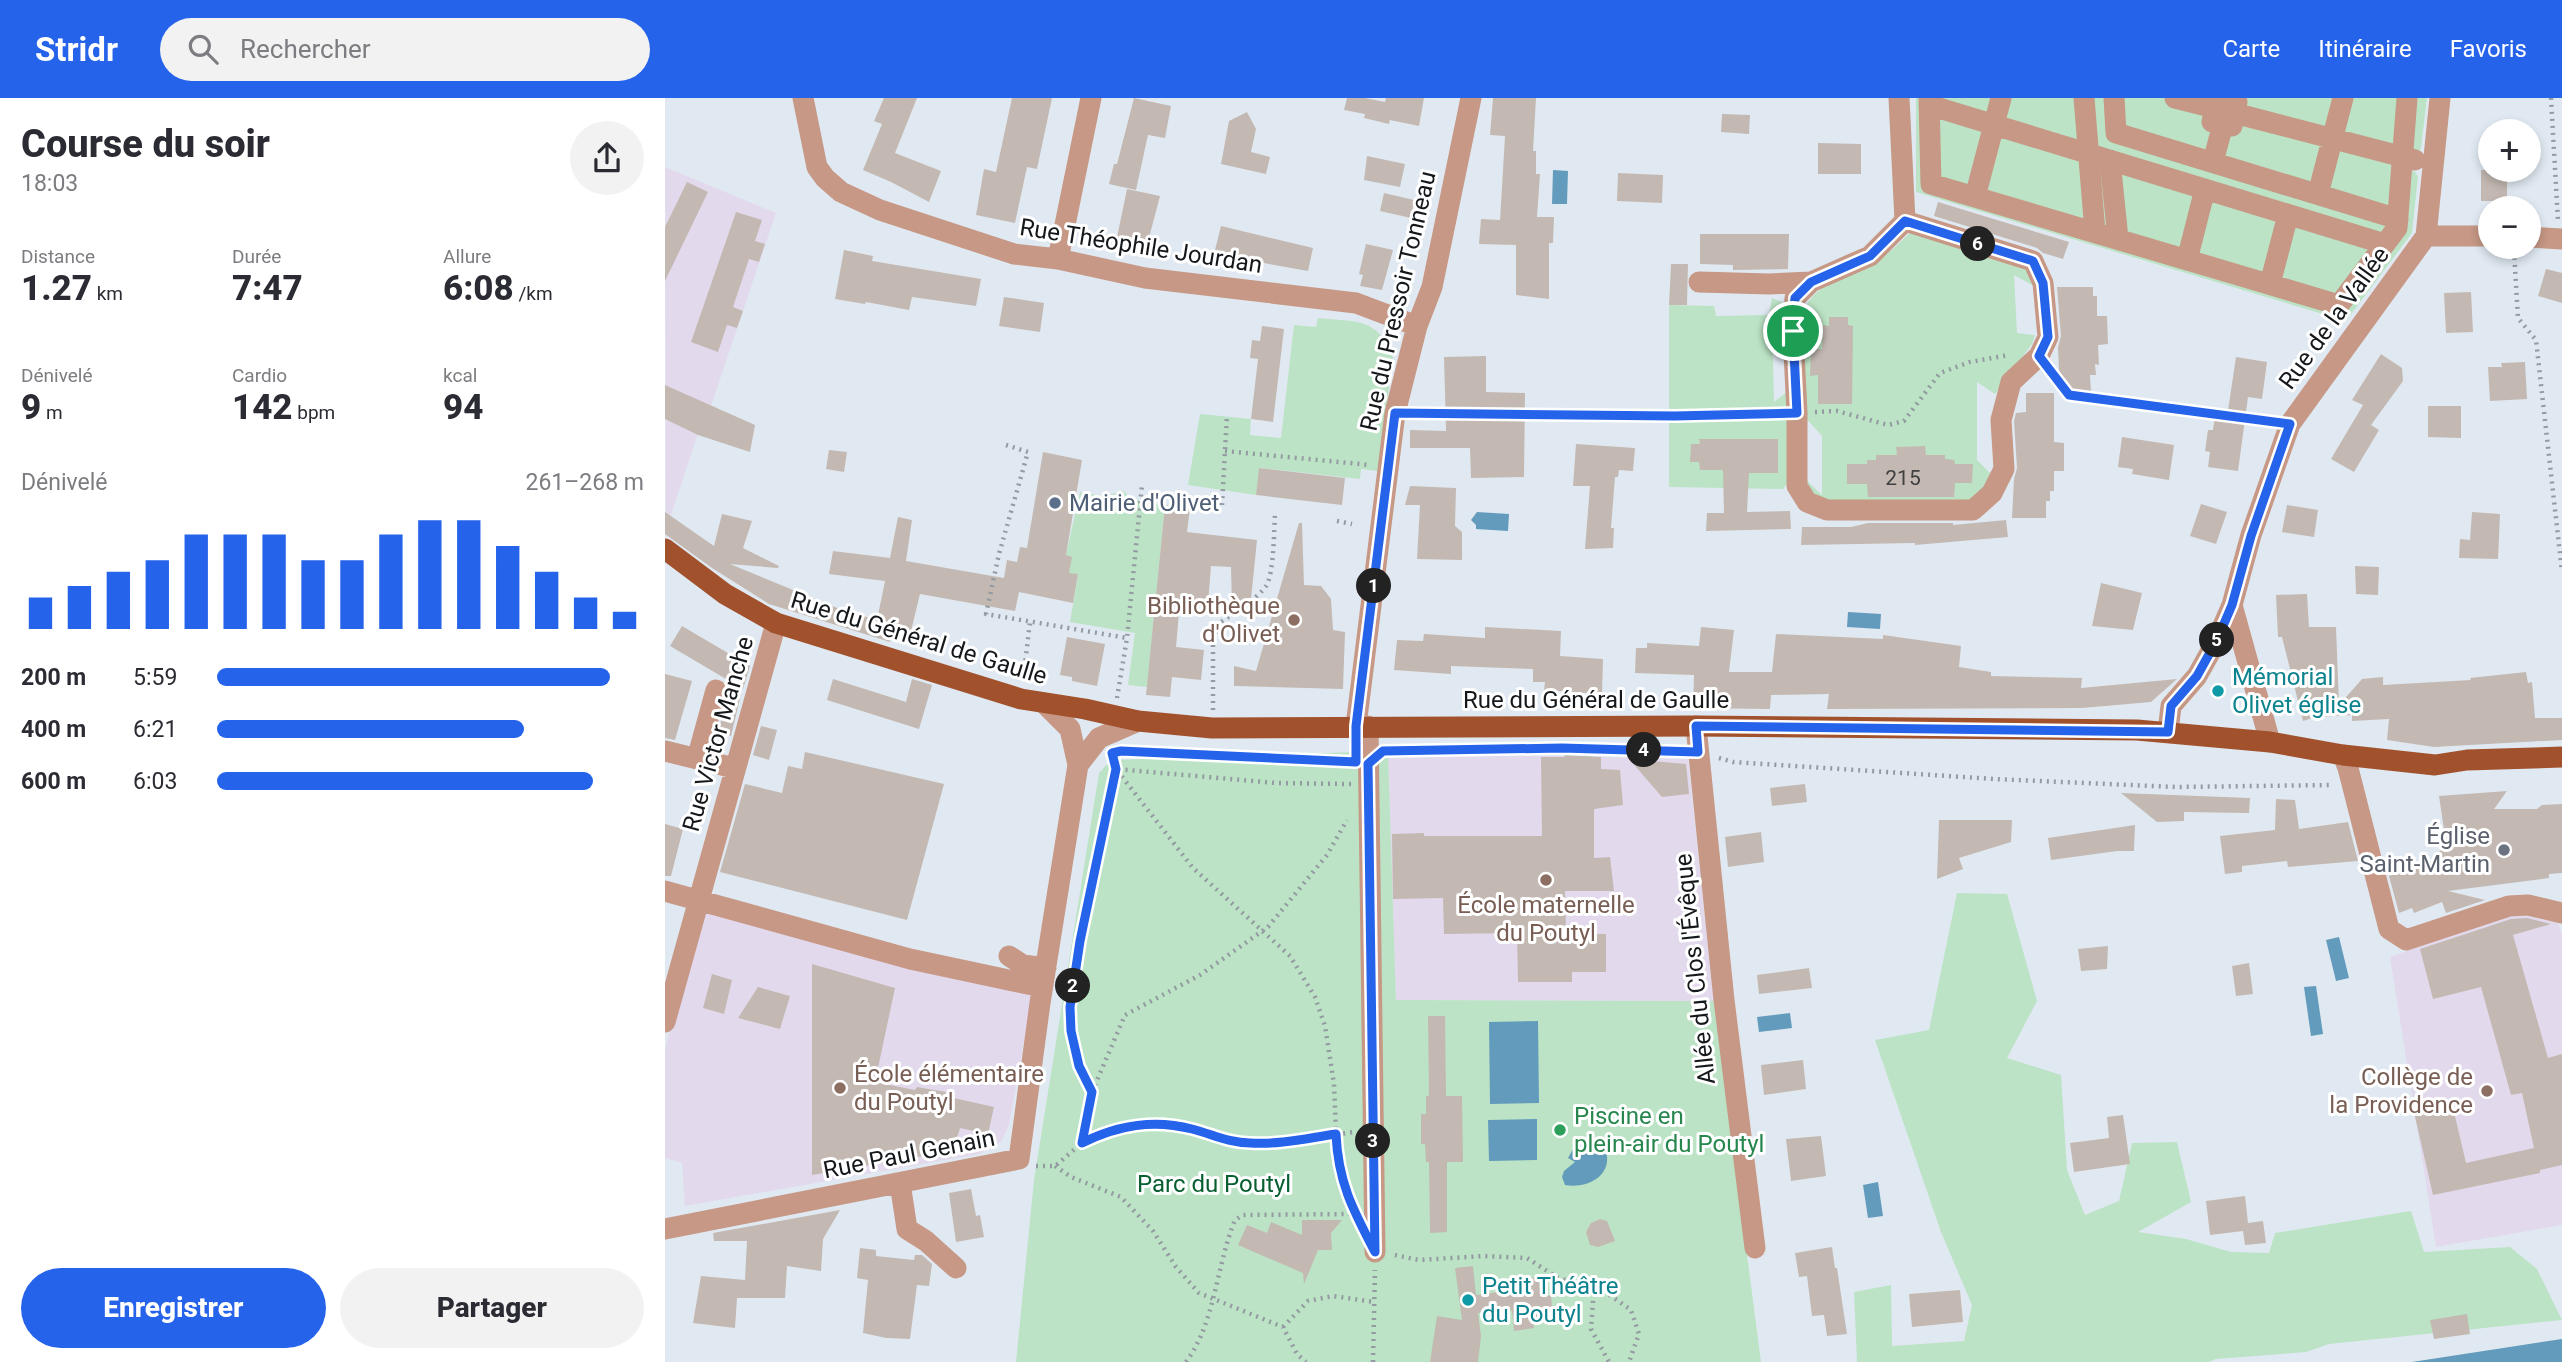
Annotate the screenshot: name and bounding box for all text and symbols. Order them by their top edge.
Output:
search box [160,18,650,81]
text: Stridr [35,30,118,69]
icon: search [184,30,222,68]
text: Rechercher [240,34,371,64]
text: Carte [2222,35,2280,63]
text: Itinéraire [2318,35,2412,63]
text: Favoris [2450,35,2527,63]
map controls [2478,119,2541,259]
button: + [2478,119,2541,182]
button: share [570,121,644,195]
text: Course du soir [21,122,270,166]
street label: Rue du Pressoir Tonneau [1354,169,1442,433]
text: 18:03 [21,170,78,197]
button: − [2478,196,2541,259]
street label: Rue Théophile Jourdan [1018,213,1264,279]
pin: 6 [1961,226,1995,262]
text: 6 [1972,232,1983,255]
street label: Rue de la Vallée [2273,242,2395,394]
text: Distance [21,245,95,268]
text: Durée [232,245,281,268]
text: Allure [443,245,491,268]
text: 1.27 [21,268,92,309]
text: 7:47 [232,268,303,309]
text: 6:08 [443,268,514,309]
text: km [92,282,123,305]
text: /km [514,282,553,305]
pin [1763,301,1823,361]
icon: arrive [1774,312,1812,350]
text: Dénivelé [21,364,93,387]
text: Cardio [232,364,287,387]
text: kcal [443,364,477,387]
text: 9 [21,387,41,428]
text: 142 [232,387,293,428]
text: 94 [443,387,483,428]
text: m [41,401,63,424]
text: bpm [293,401,335,424]
house number: 215 [1885,466,1921,490]
text: Dénivelé [21,469,108,496]
text: 261–268 m [525,469,644,496]
place label: Mairie d'Olivet [1069,489,1220,517]
marker: Mairie d'Olivet [1047,495,1063,511]
pin: 1 [1357,568,1391,603]
text: 1 [1368,574,1379,597]
street label: Rue du Général de Gaulle [788,586,1050,690]
place label: Bibliothèque d'Olivet [1147,592,1280,648]
marker: Bibliothèque d'Olivet [1286,612,1302,628]
pin: 5 [2199,622,2235,658]
text: 5 [2211,628,2222,651]
street label: Rue Victor Manche [677,633,759,835]
place label: Mémorial Olivet église [2232,663,2361,719]
text: 200 m [21,664,86,691]
text: 5:59 [133,664,177,691]
marker: Mémorial Olivet église [2210,683,2226,699]
street label: Rue du Général de Gaulle [1463,686,1729,714]
text: 400 m [21,716,86,743]
text: 6:21 [133,716,177,743]
pin: 4 [1627,732,1661,768]
text: 4 [1638,738,1649,761]
text: 600 m [21,768,86,795]
text: 6:03 [133,768,177,795]
place label: Église Saint-Martin [2359,822,2490,878]
marker: Église Saint-Martin [2496,842,2512,858]
street label: Allée du Clos l'Évêque [1669,852,1721,1086]
marker: École maternelle du Poutyl [1538,872,1554,888]
place label: École maternelle du Poutyl [1457,891,1635,947]
pin: 2 [1055,968,1091,1004]
text: 2 [1067,974,1078,997]
place label: École élémentaire du Poutyl [854,1060,1044,1116]
place label: Collège de la Providence [2329,1063,2473,1119]
marker: École élémentaire du Poutyl [832,1080,848,1096]
marker: Collège de la Providence [2479,1083,2495,1099]
place label: Piscine en plein-air du Poutyl [1574,1102,1764,1158]
marker: Piscine en plein-air du Poutyl [1552,1122,1568,1138]
street label: Rue Paul Genain [821,1124,997,1184]
pin: 3 [1355,1124,1391,1158]
text: 3 [1367,1129,1378,1152]
park label: Parc du Poutyl [1137,1170,1291,1198]
button: Enregistrer [21,1268,326,1348]
button: Partager [340,1268,644,1348]
place label: Petit Théâtre du Poutyl [1482,1272,1619,1328]
marker: Petit Théâtre du Poutyl [1460,1292,1476,1308]

